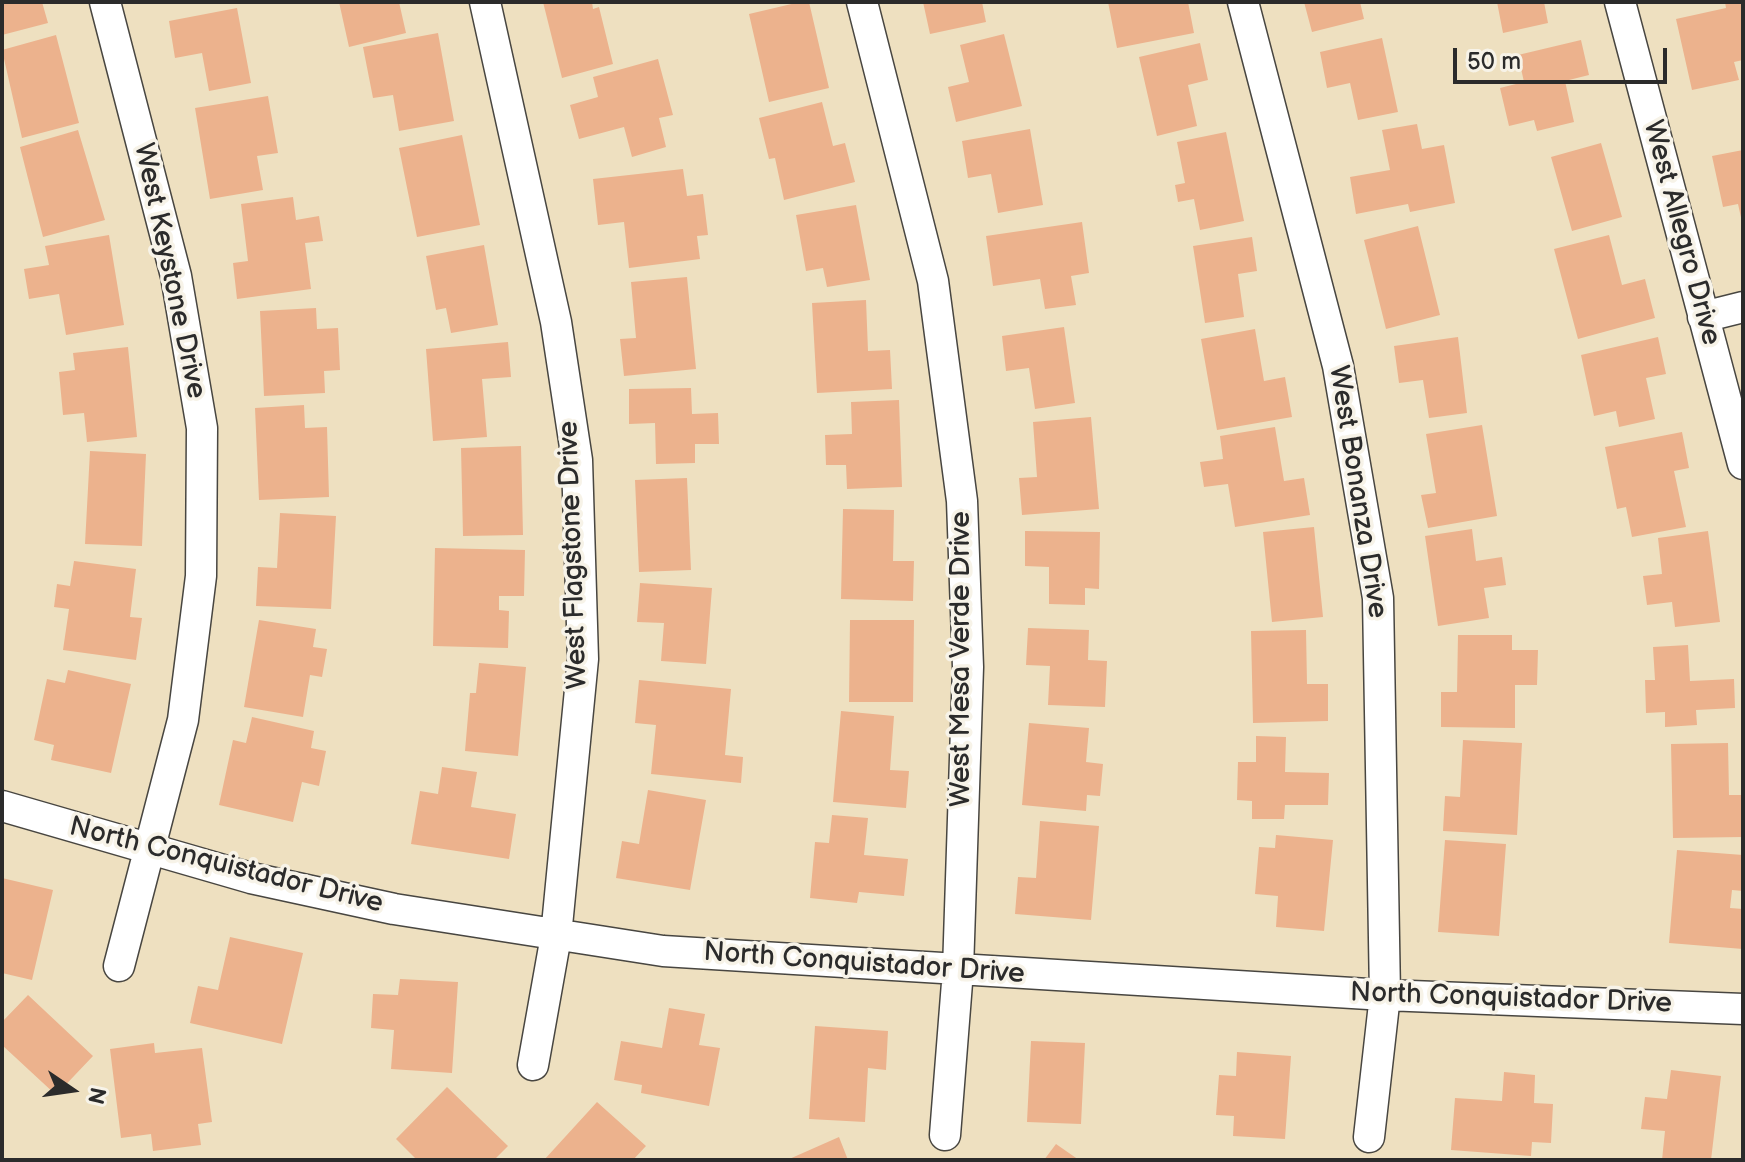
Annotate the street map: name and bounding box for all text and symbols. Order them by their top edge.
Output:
scale bar [1457,32,1671,82]
text: 50 m [1467,47,1521,76]
street label: West Allegro Drive [1635,117,1727,349]
street label: West Keystone Drive [126,140,212,402]
street label: West Bonanza Drive [1320,363,1394,621]
street label: West Flagstone Drive [553,420,595,690]
street label: West Mesa Verde Drive [945,511,979,807]
street label: North Conquistador Drive [66,811,386,921]
street label: North Conquistador Drive [702,936,1026,992]
street label: North Conquistador Drive [1349,977,1673,1021]
north arrow [32,1050,112,1130]
text: N [81,1084,111,1107]

